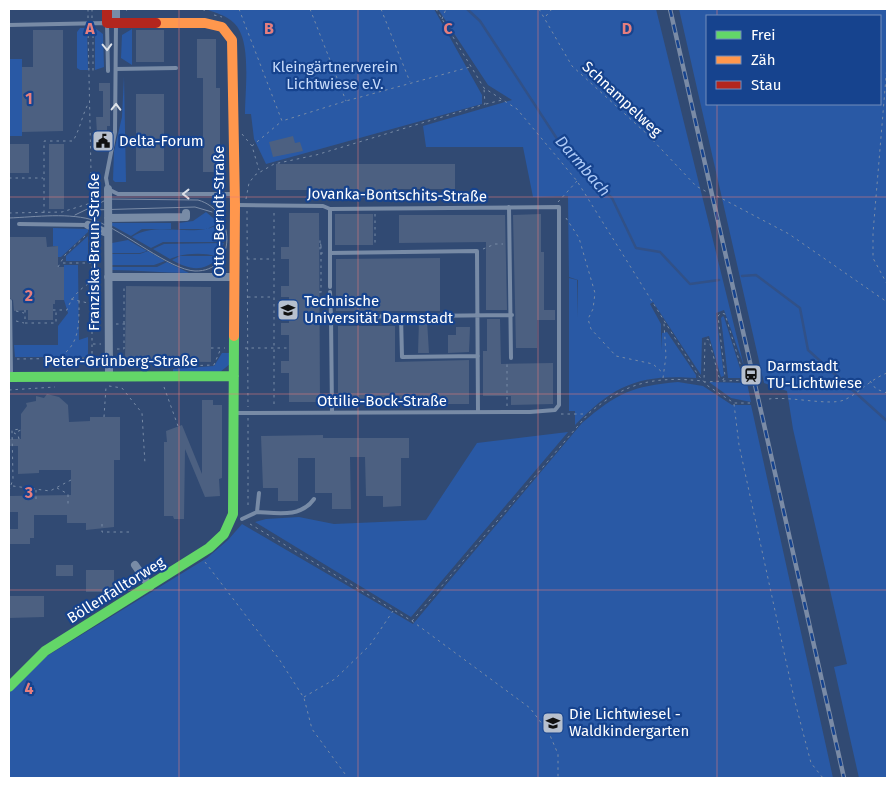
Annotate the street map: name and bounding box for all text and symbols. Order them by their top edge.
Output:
legend [706,15,881,105]
text: A [84,19,95,38]
text: B [264,19,274,38]
text: C [443,19,453,38]
text: D [622,19,632,38]
text: Frei [751,26,776,44]
one-way arrow [102,44,113,52]
text: Zäh [751,51,776,69]
park label: Kleingärtnerverein Lichtwiese e.V. [272,58,398,93]
street label: Schnampelweg [579,58,666,141]
text: Stau [751,76,781,94]
text: 1 [25,89,33,108]
one-way arrow [111,102,121,110]
public building icon: Delta-Forum [91,129,115,153]
place label: Delta-Forum [119,132,204,150]
water label: Darmbach [551,132,615,200]
street label: Otto-Berndt-Straße [210,146,228,276]
street label: Franziska-Braun-Straße [85,173,103,331]
street label: Jovanka-Bontschits-Straße [307,184,487,206]
one-way arrow [182,189,190,199]
text: 2 [25,286,33,305]
place label: Technische Universität Darmstadt [304,292,454,327]
school or university icon: Technische Universität Darmstadt [276,298,300,322]
street label: Peter-Grünberg-Straße [44,352,198,370]
place label: Darmstadt TU-Lichtwiese [767,357,862,392]
station icon: Darmstadt TU-Lichtwiese [739,363,763,387]
street label: Ottilie-Bock-Straße [317,392,447,410]
text: 3 [24,483,33,502]
street label: Böllenfalltorweg [64,553,168,627]
text: 4 [24,679,34,698]
place label: Die Lichtwiesel - Waldkindergarten [569,705,689,740]
school or university icon: Die Lichtwiesel - Waldkindergarten [541,711,565,735]

